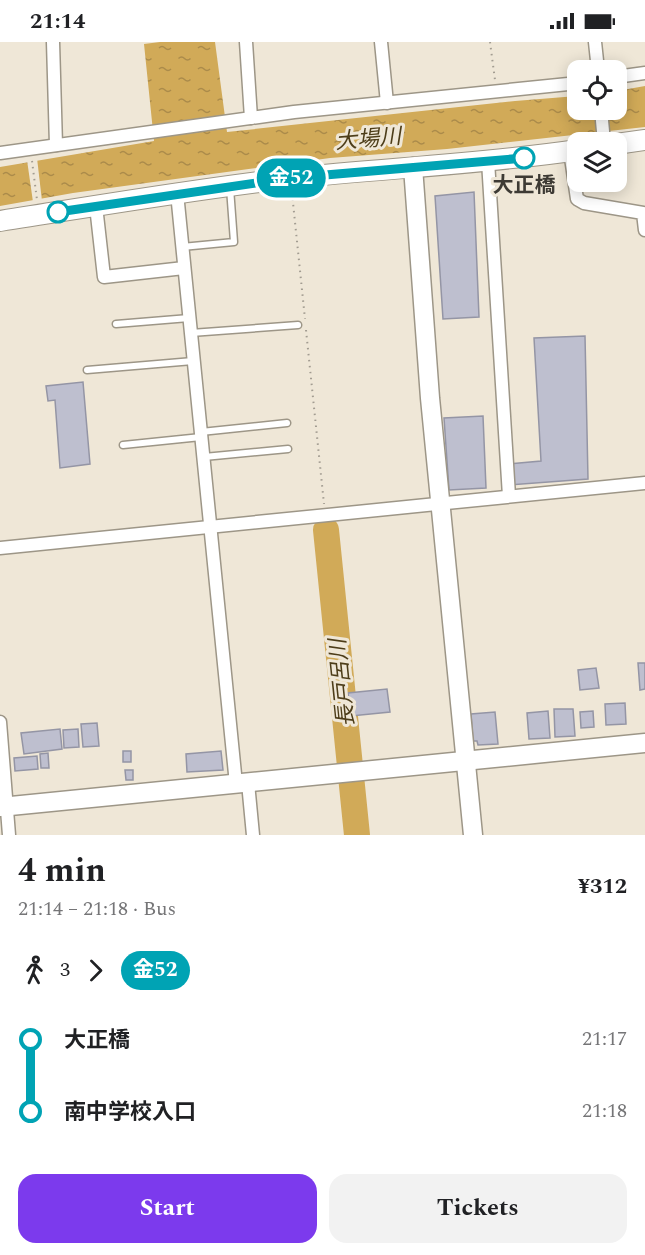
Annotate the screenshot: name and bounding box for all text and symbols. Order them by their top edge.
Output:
text: 21:14 [30,5,85,38]
map controls [567,60,627,192]
button: locate [567,60,627,120]
water label: 大場川 [334,120,404,159]
button: layers [567,132,627,192]
marker: 大正橋 [513,147,535,169]
line badge: 金52 [256,158,326,198]
text: 金52 [269,162,313,194]
place label: 大正橋 [493,170,556,202]
unlabelled marker [47,201,69,223]
water label: 長戸呂川 [321,635,364,728]
text: 4 min [18,846,106,896]
text: ¥312 [578,870,627,903]
text: 21:14 – 21:18 · Bus [18,894,176,924]
icon: walk [18,954,51,987]
icon: forward [79,954,112,987]
text: 金52 [133,954,178,986]
text: 3 [60,955,70,985]
text: 大正橋 [64,1024,130,1057]
text: 21:17 [582,1024,627,1054]
text: 南中学校入口 [64,1096,196,1129]
text: 21:18 [582,1096,627,1126]
button: Start [18,1174,317,1243]
button: Tickets [329,1174,627,1243]

